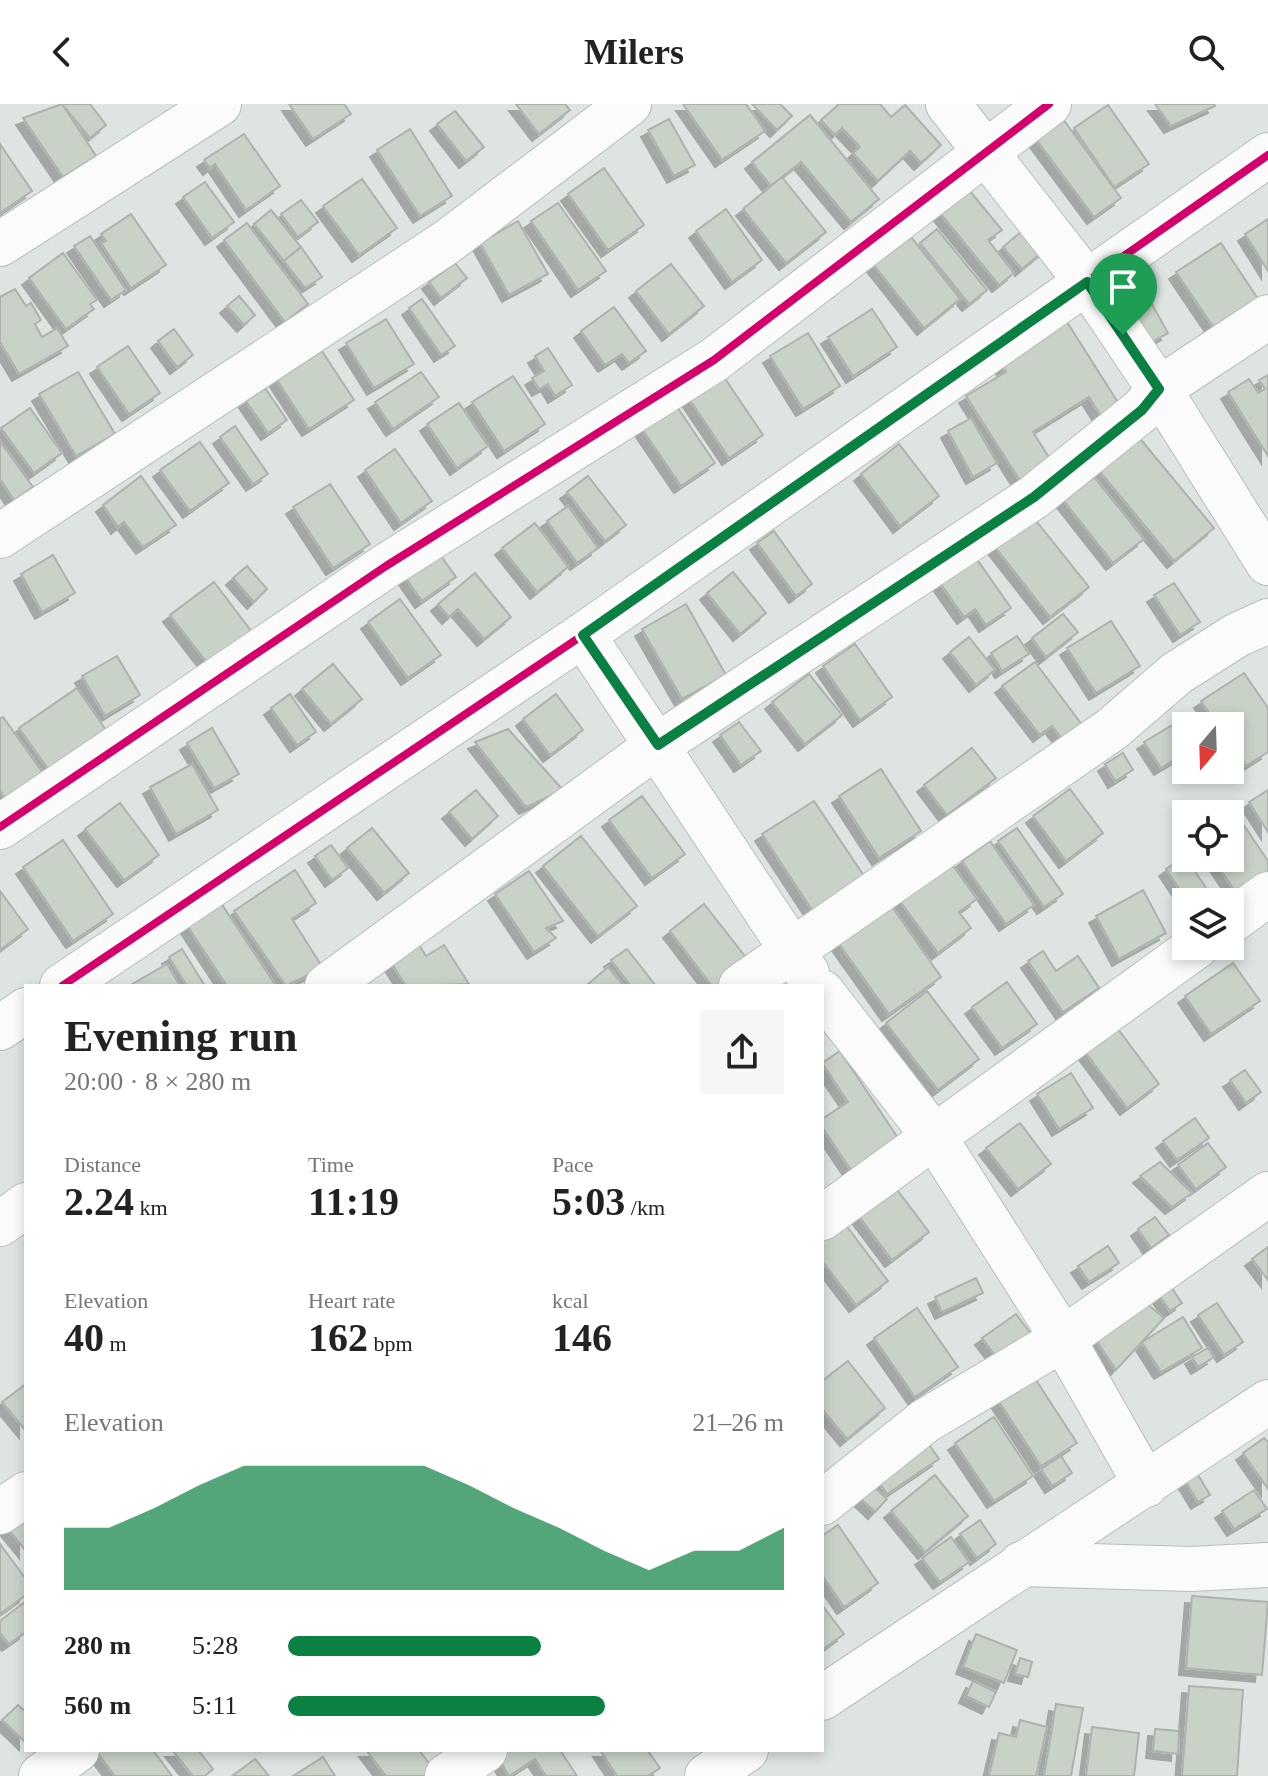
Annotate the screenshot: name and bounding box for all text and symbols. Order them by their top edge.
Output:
icon: back [40,30,84,74]
icon: search [1184,30,1228,74]
text: Milers [584,32,684,72]
pin [1089,253,1157,335]
icon: arrive [1101,265,1145,309]
north arrow [1172,712,1244,784]
map controls [1172,712,1244,960]
button: locate [1172,800,1244,872]
button: layers [1172,888,1244,960]
button: share [700,1010,784,1094]
text: Evening run [64,1012,298,1061]
text: 20:00 · 8 × 280 m [64,1067,251,1096]
text: Distance [64,1152,141,1177]
text: Time [308,1152,354,1177]
text: Pace [552,1152,594,1177]
text: 2.24 [64,1179,134,1224]
text: 11:19 [308,1179,399,1224]
text: 5:03 [552,1179,625,1224]
text: km [134,1195,168,1220]
text: /km [625,1195,665,1220]
text: Elevation [64,1288,148,1313]
text: Heart rate [308,1288,395,1313]
text: kcal [552,1288,589,1313]
text: 40 [64,1315,104,1360]
text: 162 [308,1315,368,1360]
text: 146 [552,1315,612,1360]
text: m [104,1331,127,1356]
text: bpm [368,1331,413,1356]
text: Elevation [64,1408,164,1437]
text: 21–26 m [692,1408,784,1437]
text: 280 m [64,1631,131,1660]
text: 5:28 [192,1631,238,1660]
text: 560 m [64,1691,131,1720]
text: 5:11 [192,1691,237,1720]

